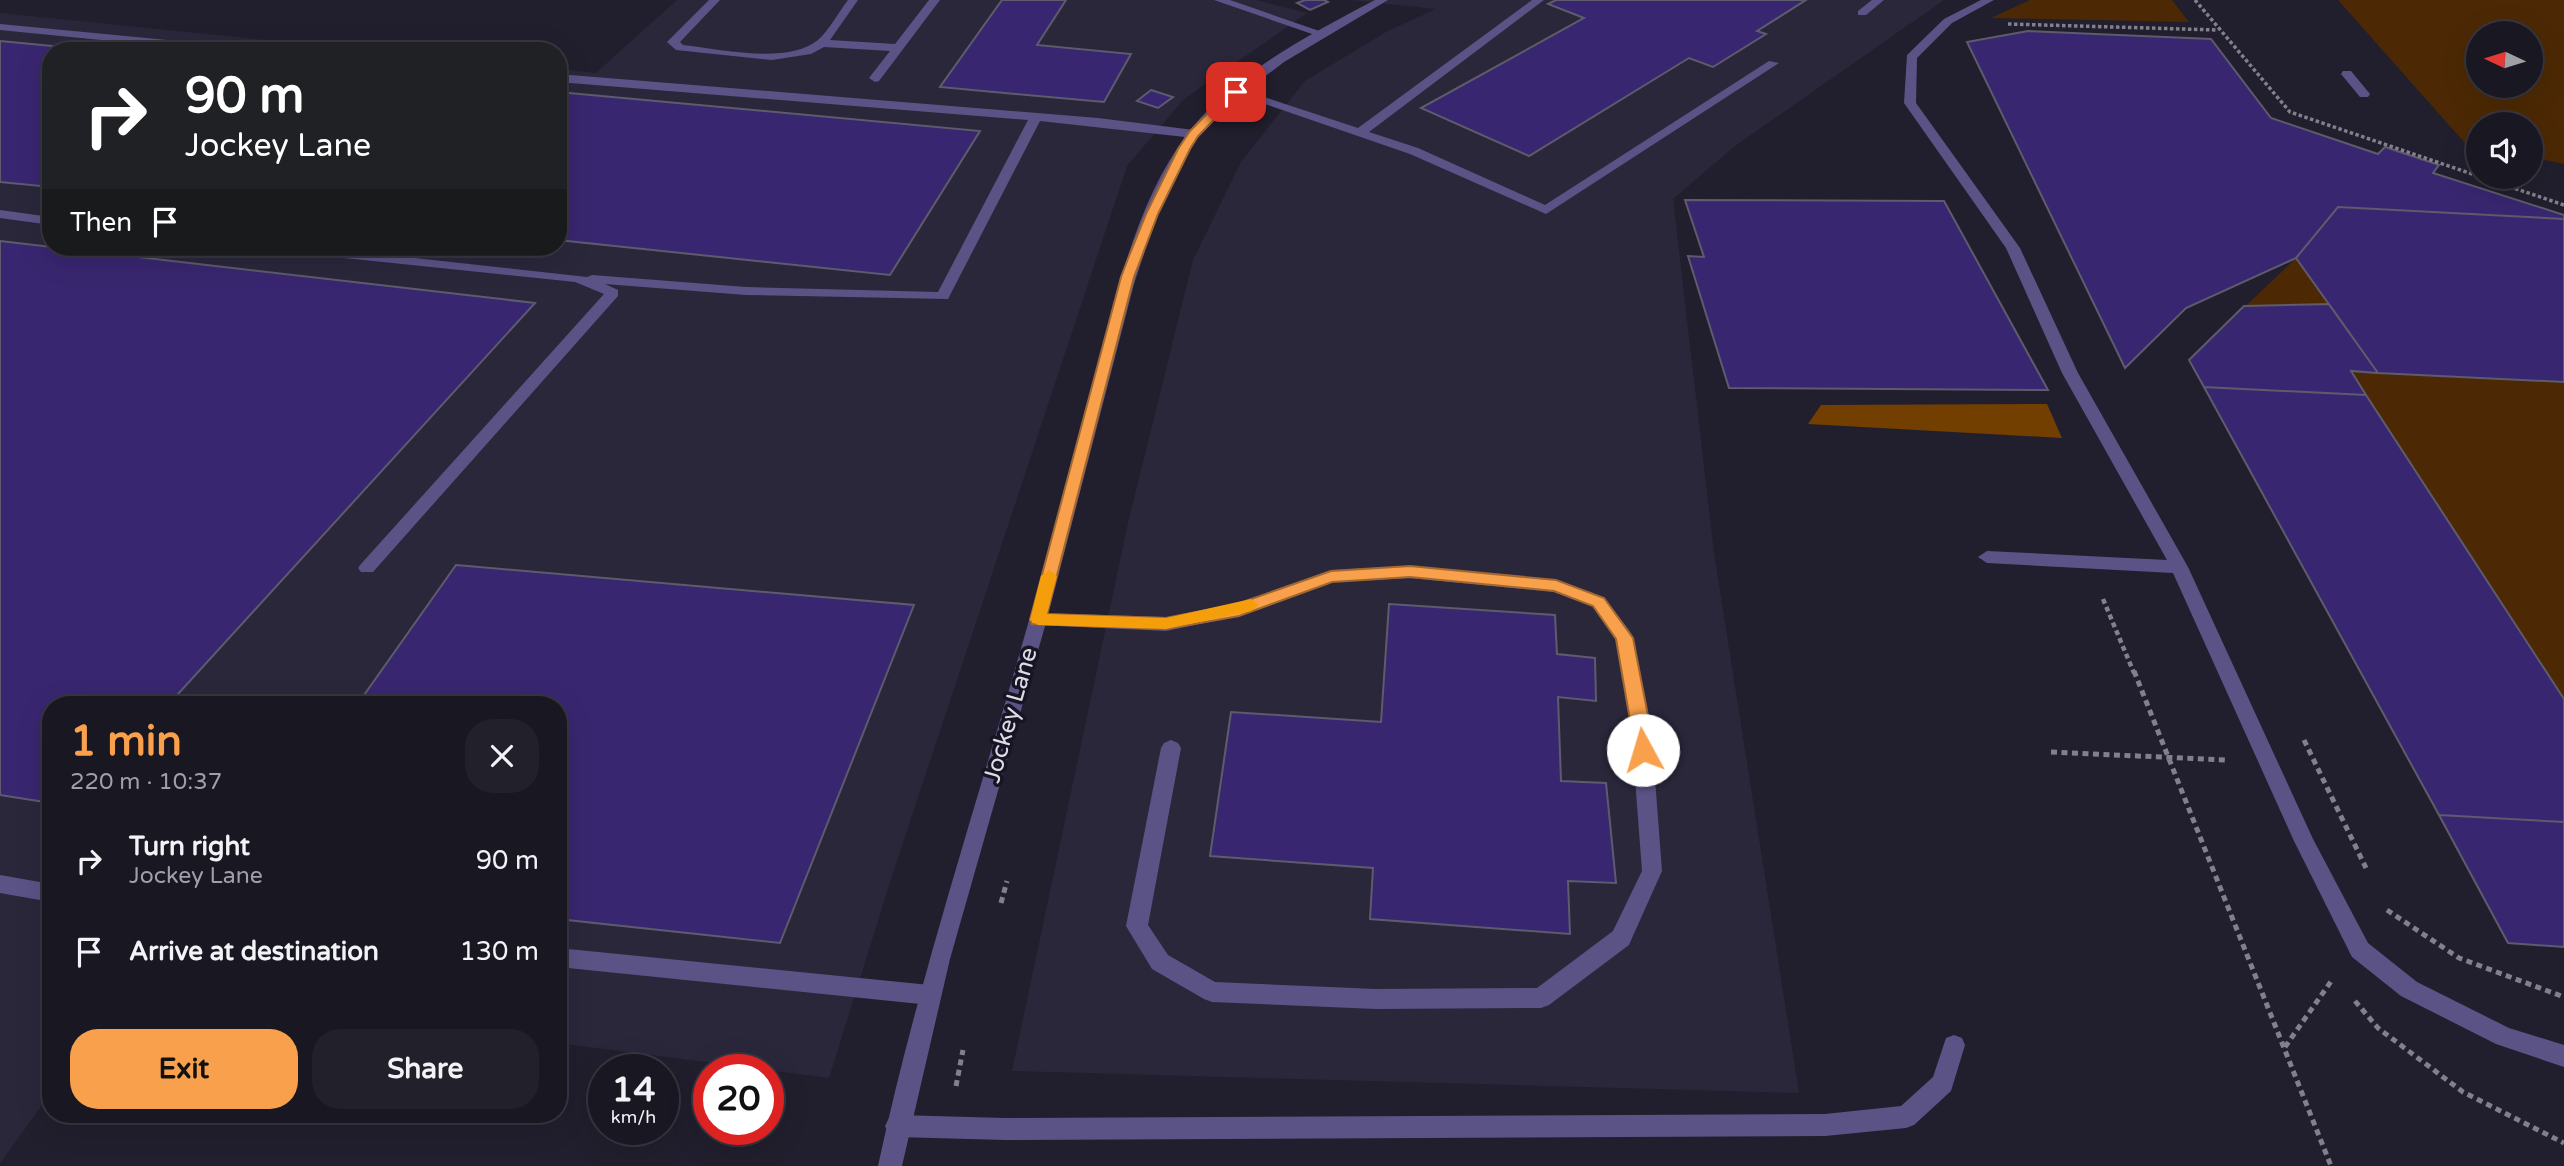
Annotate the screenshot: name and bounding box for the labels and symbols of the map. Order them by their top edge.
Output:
north arrow [2466,21,2543,98]
pin [1206,62,1266,122]
street label: Jockey Lane [977,644,1044,786]
position arrow [1606,713,1680,787]
speed limit sign: 20 [693,1054,784,1145]

